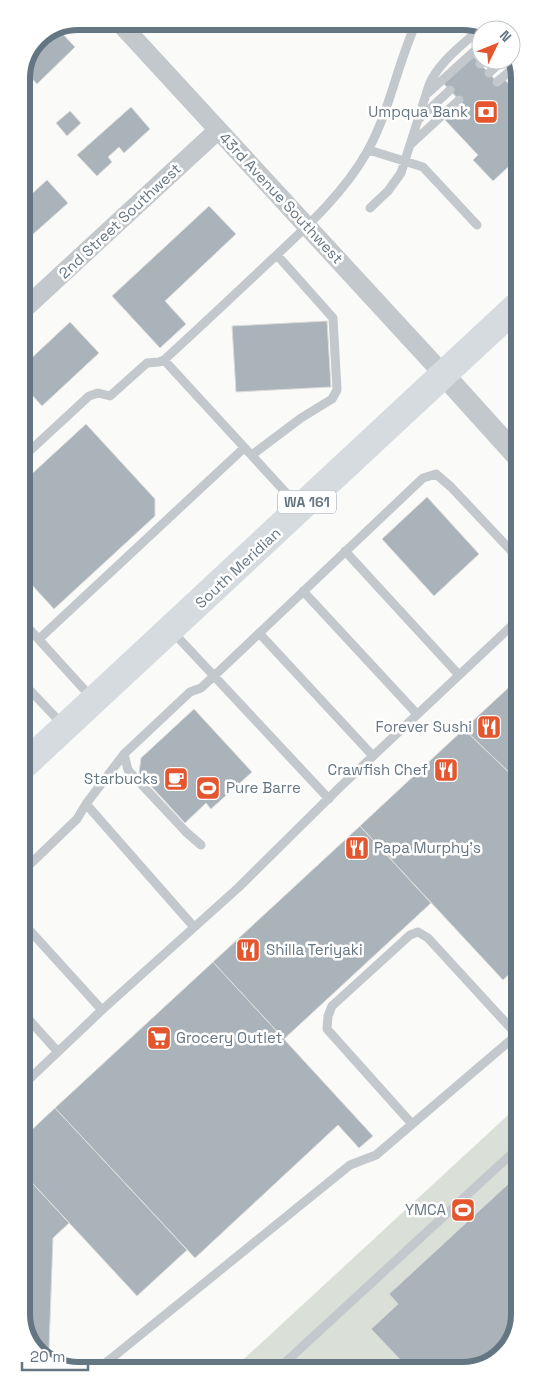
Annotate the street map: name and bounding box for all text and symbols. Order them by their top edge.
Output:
north arrow [471,20,521,70]
text: N [496,27,515,46]
bank icon: Umpqua Bank [473,99,499,125]
place label: Umpqua Bank [368,102,468,121]
street label: 43rd Avenue Southwest [215,128,347,267]
street label: 2nd Street Southwest [54,159,185,282]
road number: WA 161 [278,491,336,514]
street label: South Meridian [191,523,284,612]
restaurant icon: Forever Sushi [476,714,502,740]
place label: Forever Sushi [375,717,472,736]
restaurant icon: Crawfish Chef [433,757,459,783]
place label: Crawfish Chef [328,760,428,779]
cafe icon: Starbucks [163,766,189,792]
place label: Starbucks [84,769,158,788]
sports icon: Pure Barre [195,775,221,801]
place label: Pure Barre [226,778,301,797]
restaurant icon: Papa Murphy's [344,835,370,861]
place label: Papa Murphy's [374,838,481,857]
restaurant icon: Shilla Teriyaki [235,937,261,963]
place label: Shilla Teriyaki [266,940,363,959]
supermarket icon: Grocery Outlet [146,1025,172,1051]
place label: Grocery Outlet [176,1028,282,1047]
sports icon: YMCA [450,1197,476,1223]
place label: YMCA [405,1200,447,1219]
scale bar [22,1340,89,1372]
text: 20 m [30,1347,65,1366]

